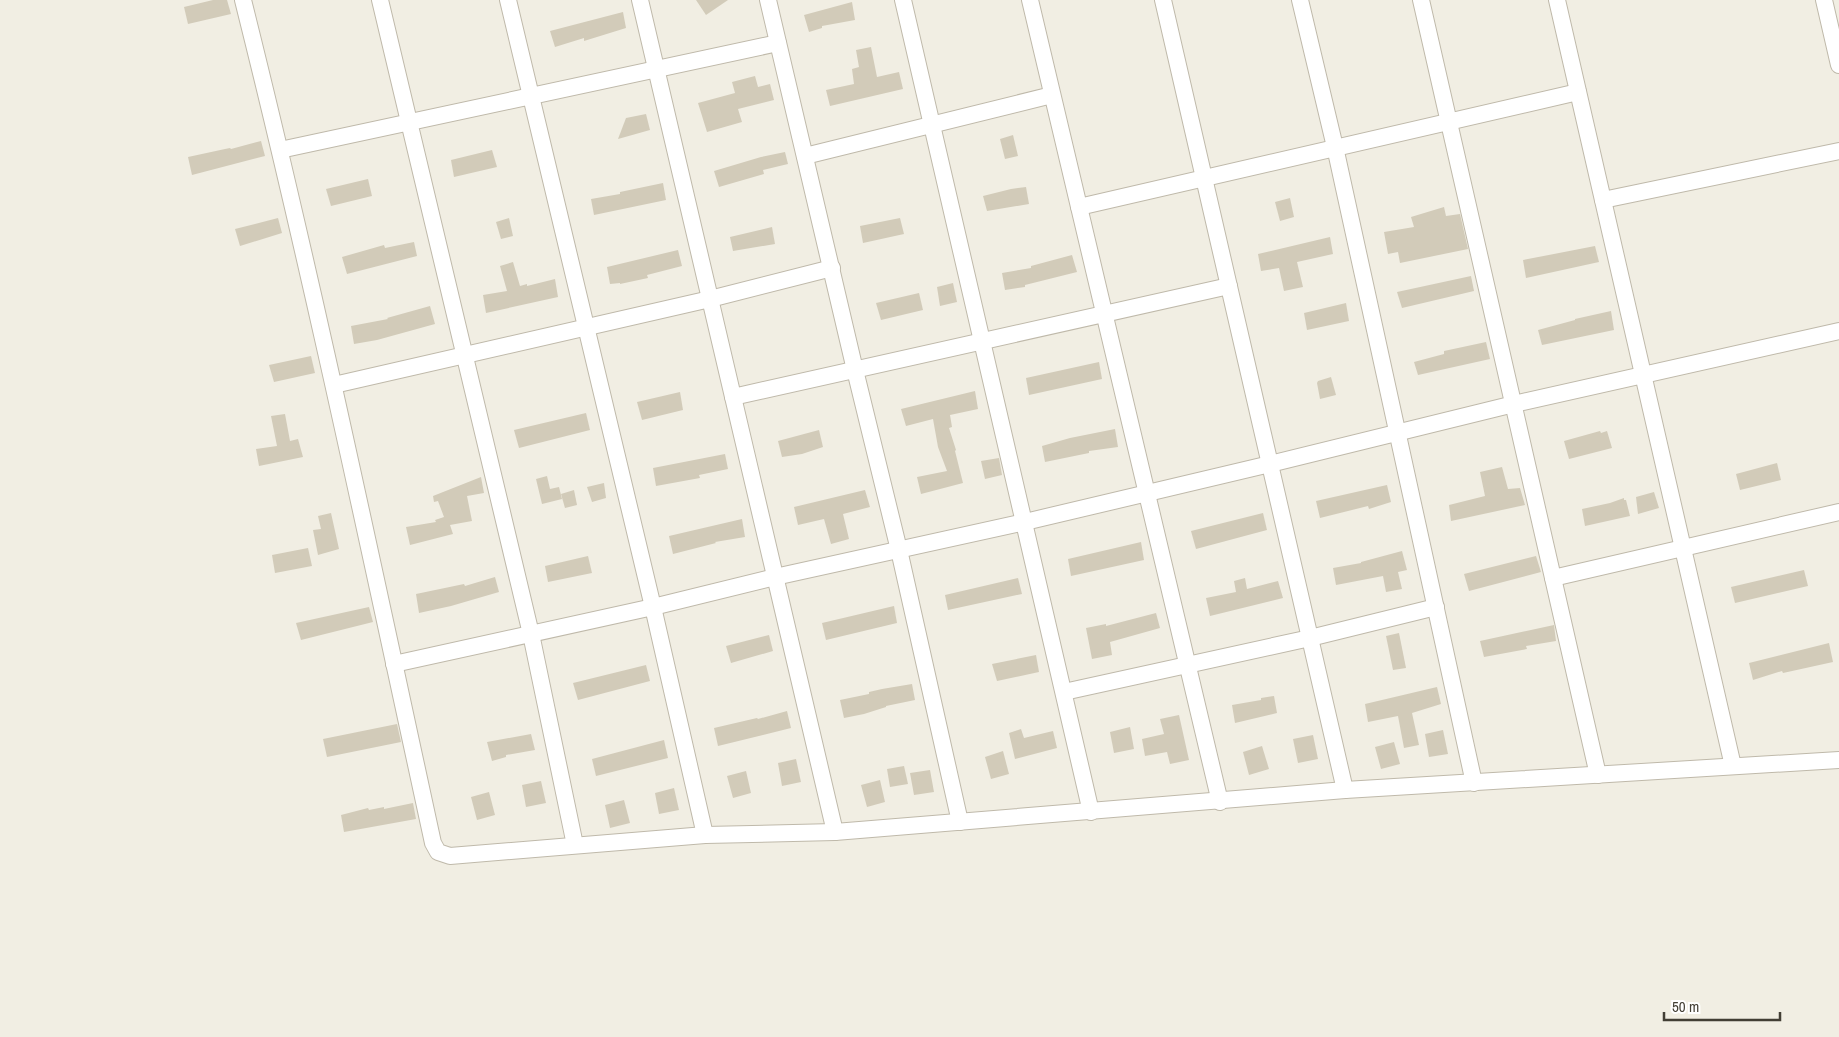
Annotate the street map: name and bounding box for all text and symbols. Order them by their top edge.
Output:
scale bar [1664,990,1780,1022]
text: 50 m [1672,996,1699,1017]

